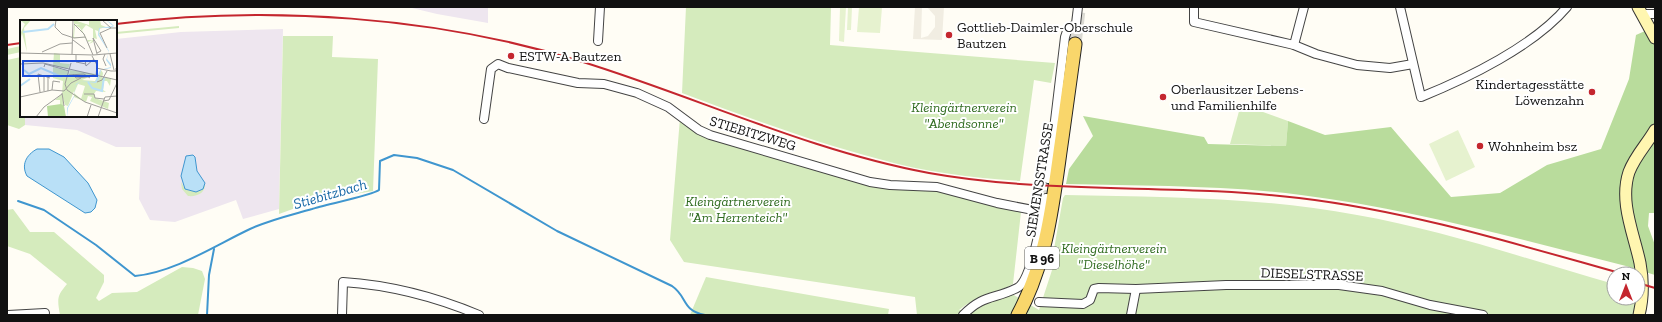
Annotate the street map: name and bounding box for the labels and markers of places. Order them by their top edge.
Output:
place label: Gottlieb-Daimler-Oberschule Bautzen [957,19,1133,52]
marker: Gottlieb-Daimler-Oberschule Bautzen [944,30,954,40]
place label: ESTW-A Bautzen [519,48,621,65]
marker: ESTW-A Bautzen [506,51,516,61]
place label: Kindertagesstätte Löwenzahn [1476,76,1584,109]
place label: Oberlausitzer Lebens- und Familienhilfe [1171,81,1304,114]
marker: Kindertagesstätte Löwenzahn [1587,87,1597,97]
marker: Oberlausitzer Lebens- und Familienhilfe [1158,92,1168,102]
place label: Wohnheim bsz [1488,138,1578,155]
marker: Wohnheim bsz [1475,141,1485,151]

